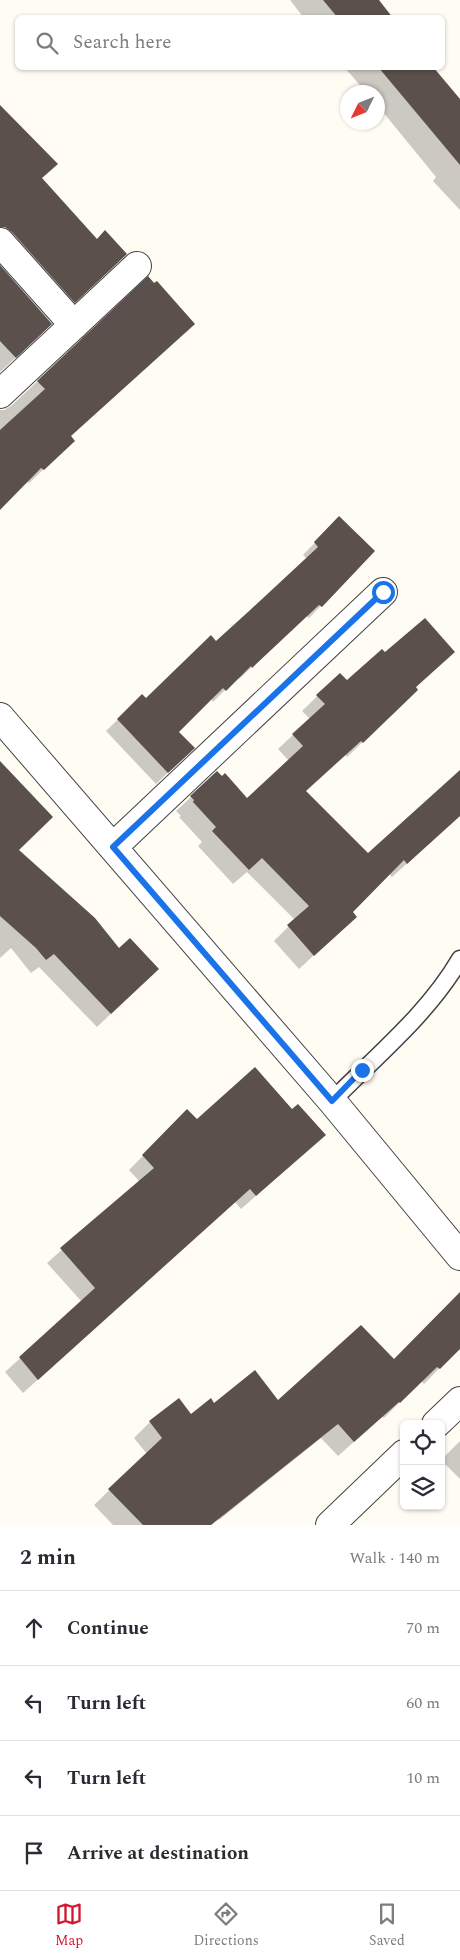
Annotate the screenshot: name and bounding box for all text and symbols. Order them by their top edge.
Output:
search box [15,15,445,70]
text: Search here [73,28,172,57]
icon: search [33,29,61,57]
north arrow [340,85,385,130]
route start [372,581,395,604]
route end [351,1059,374,1082]
map controls [400,1420,445,1510]
button: locate [400,1420,445,1465]
button: layers [400,1465,445,1510]
text: 2 min [20,1542,76,1574]
text: Walk · 140 m [349,1546,440,1570]
icon: ahead [20,1614,48,1642]
text: Continue [67,1614,149,1643]
text: 70 m [406,1616,440,1640]
icon: left [20,1689,48,1717]
text: Turn left [67,1689,146,1718]
text: 60 m [406,1691,440,1715]
icon: left [20,1764,48,1792]
text: Turn left [67,1764,146,1793]
text: 10 m [406,1766,440,1790]
icon: arrive [20,1839,48,1867]
text: Arrive at destination [67,1839,249,1868]
tab: Map [55,1900,83,1951]
tab: Directions [193,1900,259,1951]
tab: Saved [369,1900,405,1951]

